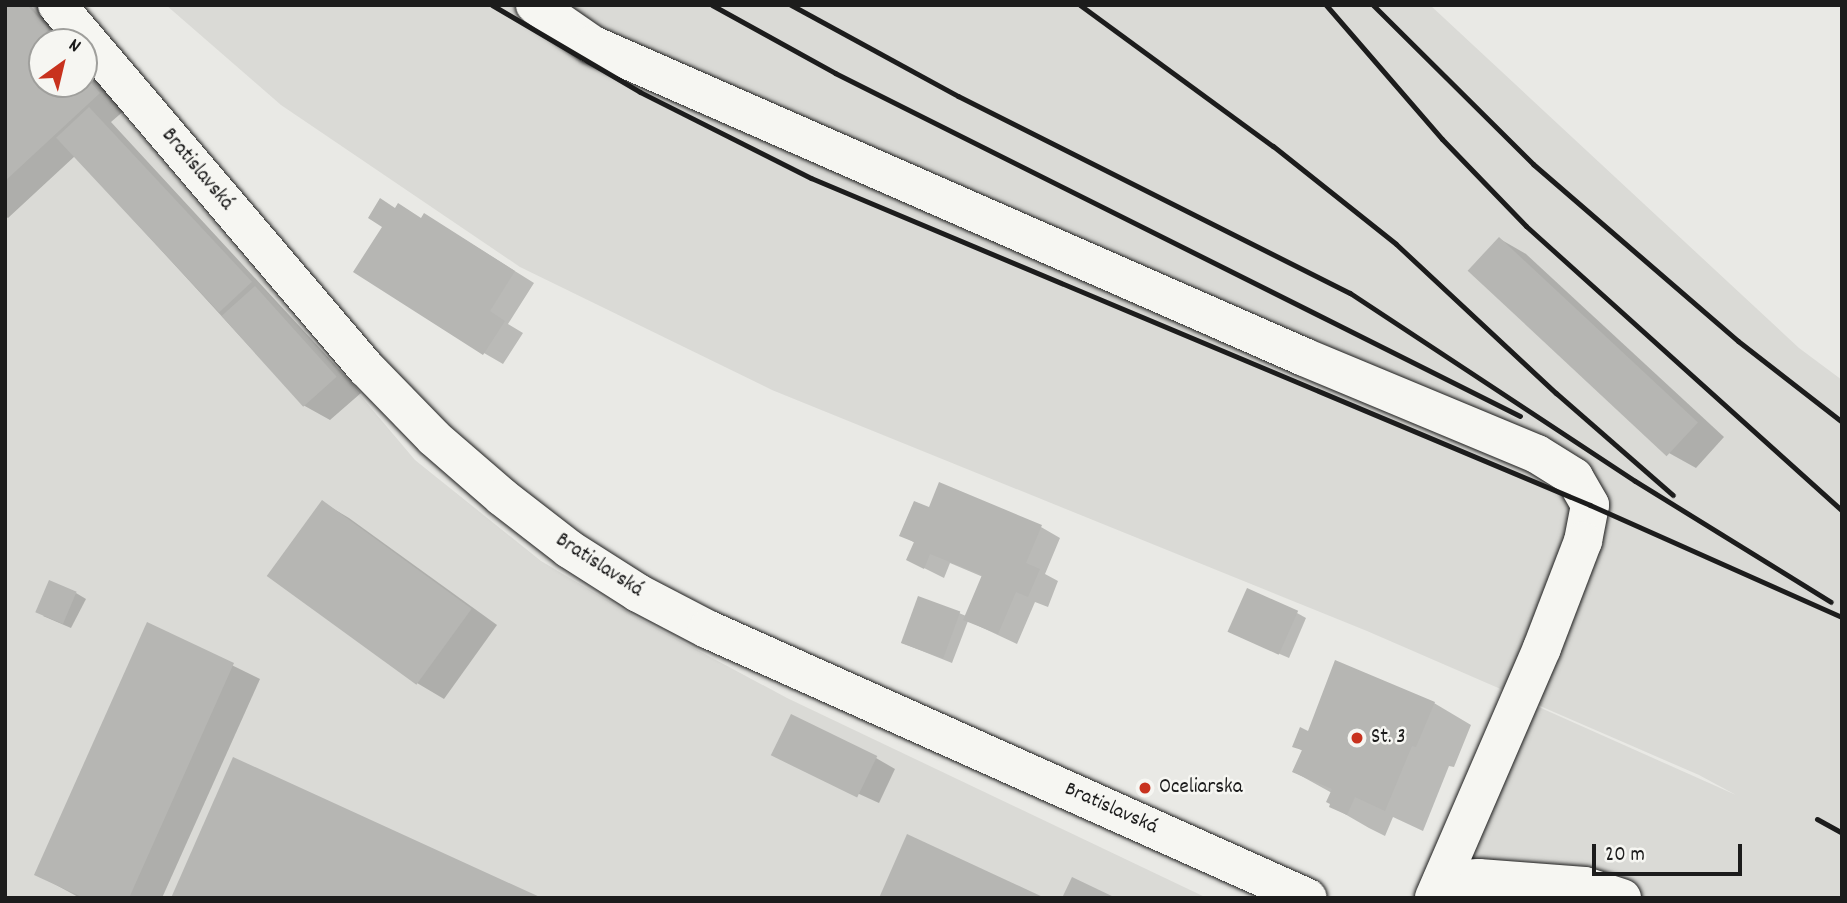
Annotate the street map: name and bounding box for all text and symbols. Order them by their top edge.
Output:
north arrow [28,28,98,98]
text: N [62,33,85,61]
street label: Bratislavská [155,124,239,216]
street label: Bratislavská [550,528,648,604]
place label: St. 3 [1371,725,1406,751]
marker: St. 3 [1349,730,1365,746]
place label: Oceliarska [1159,775,1243,801]
street label: Bratislavská [1060,777,1162,841]
marker: Oceliarska [1137,780,1153,796]
scale bar [1595,830,1745,874]
text: 20 m [1605,841,1645,871]

